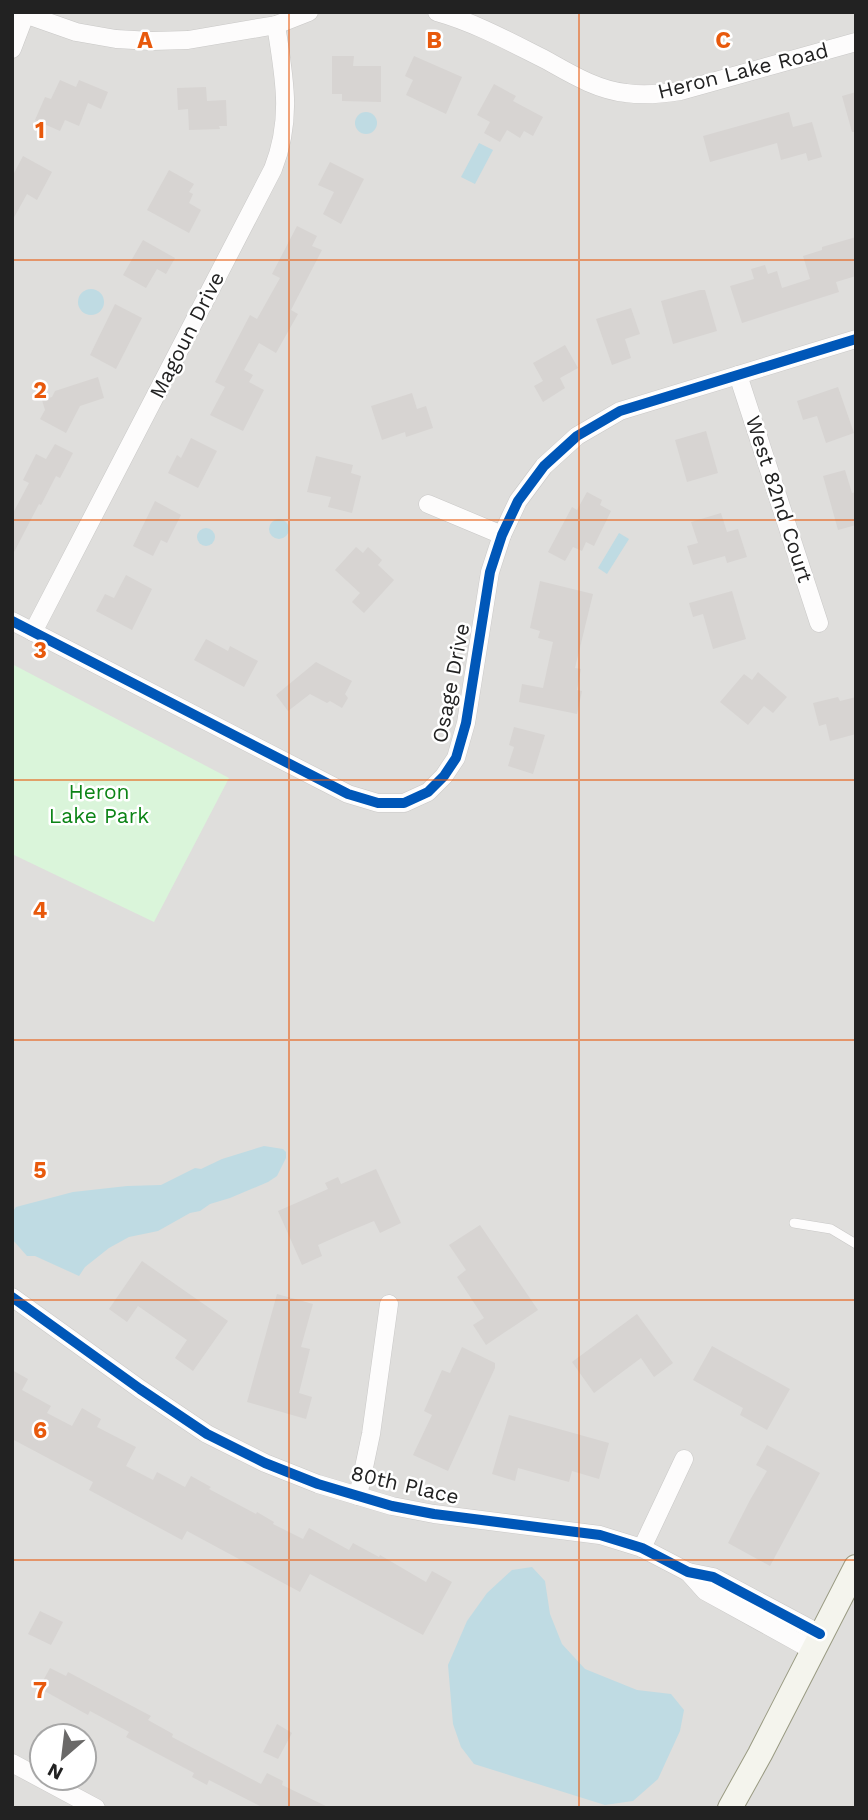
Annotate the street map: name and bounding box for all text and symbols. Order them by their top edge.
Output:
text: A [137,27,153,54]
text: B [426,27,442,54]
text: C [715,27,731,54]
street label: Heron Lake Road [655,37,831,104]
text: 1 [35,117,45,144]
street label: Magoun Drive [144,267,229,402]
text: 2 [33,377,47,404]
street label: West 82nd Court [741,412,818,586]
street label: Osage Drive [427,621,474,745]
text: 3 [33,637,47,664]
park label: Heron Lake Park [49,779,149,828]
text: 4 [33,897,48,924]
text: 5 [33,1157,47,1184]
text: 6 [33,1417,47,1444]
street label: 80th Place [349,1460,461,1509]
text: 7 [33,1677,47,1704]
north arrow [28,1722,98,1792]
text: N [44,1758,67,1785]

